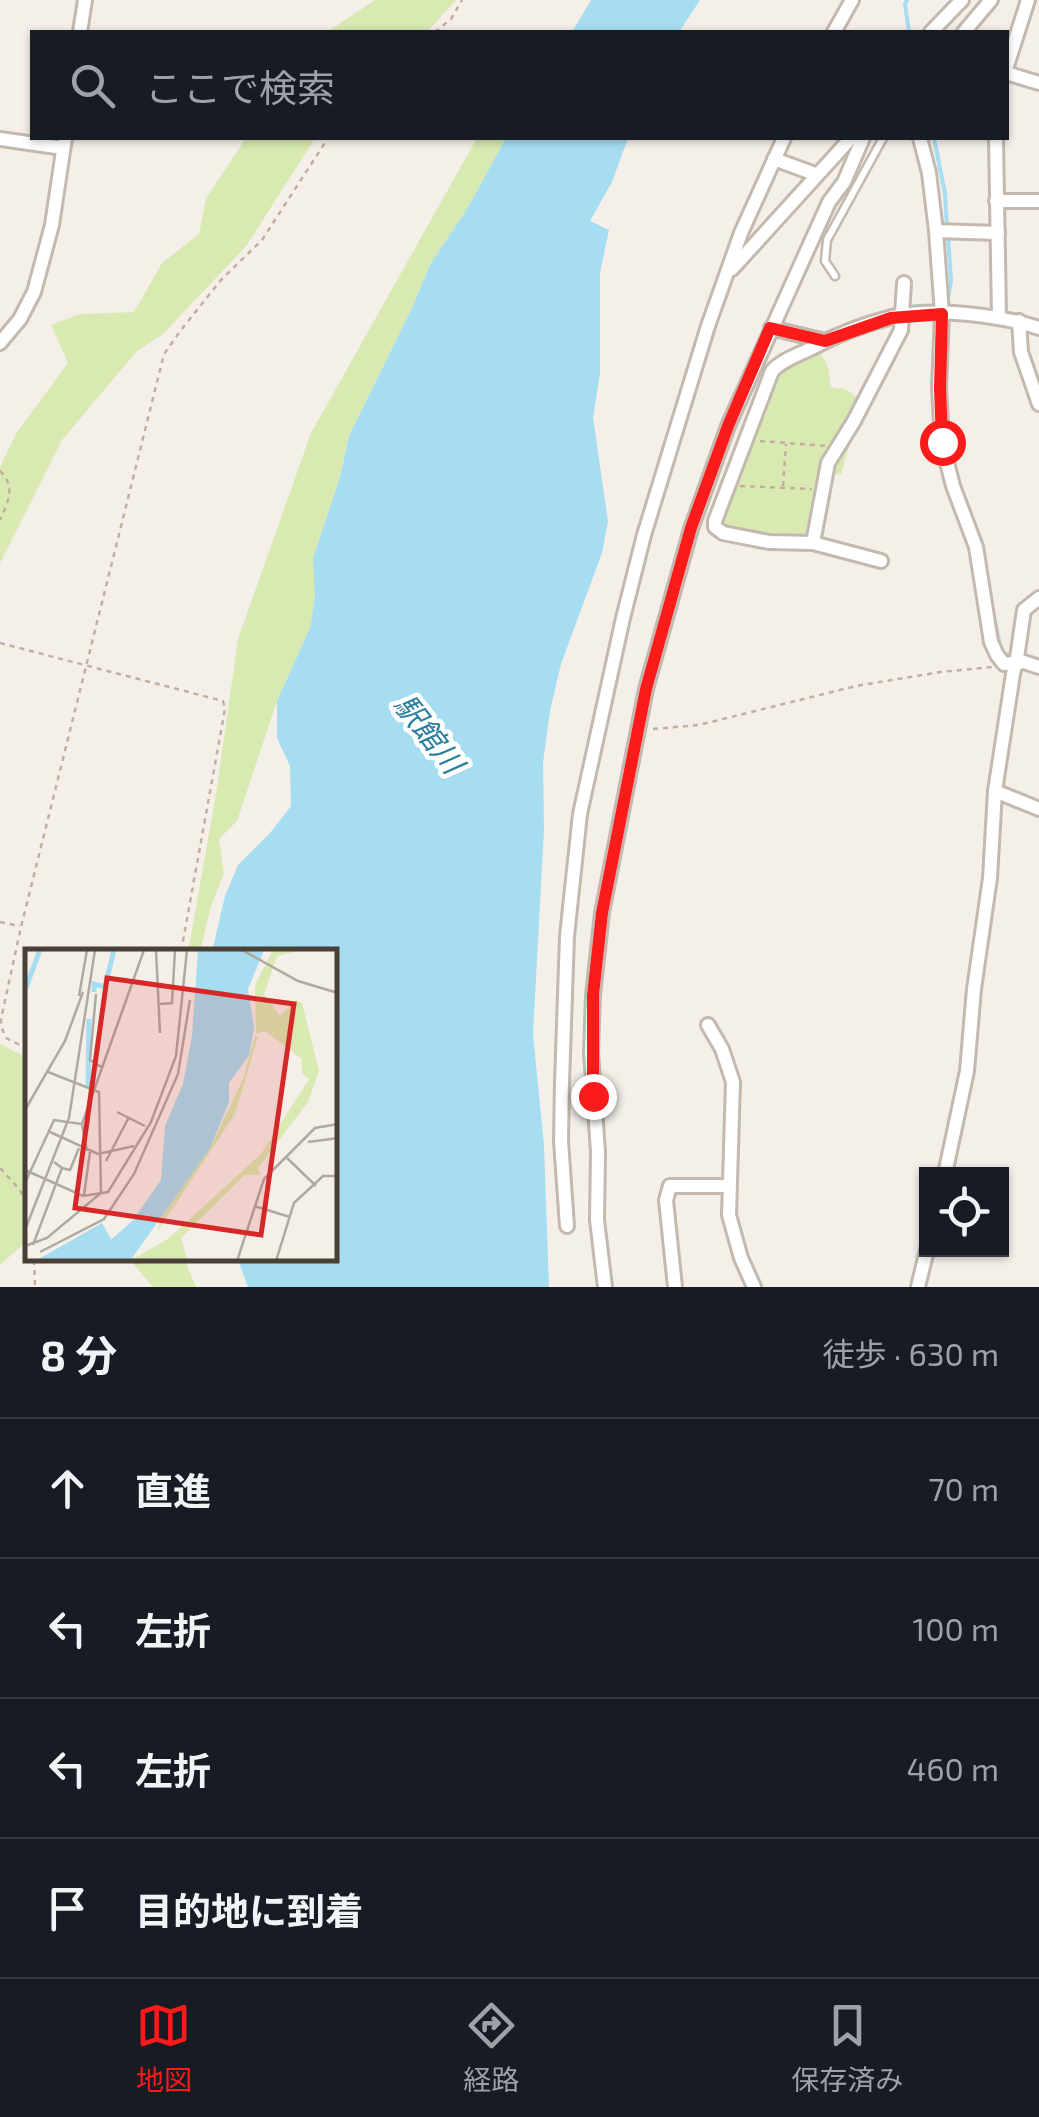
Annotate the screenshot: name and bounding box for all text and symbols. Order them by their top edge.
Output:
search box [30,30,1009,140]
icon: search [65,58,120,113]
text: ここで検索 [145,64,335,110]
route start [920,420,966,466]
water label: 駅館川 [388,686,474,782]
inset map [25,949,338,1262]
route end [571,1074,617,1120]
map controls [919,1167,1009,1257]
button: locate [919,1167,1009,1257]
text: 8 分 [40,1329,117,1379]
text: 徒歩 · 630 m [823,1334,999,1372]
icon: ahead [40,1461,95,1516]
text: 直進 [135,1467,211,1513]
text: 70 m [928,1469,999,1507]
icon: left [40,1601,95,1656]
text: 左折 [135,1607,211,1653]
text: 100 m [913,1609,999,1647]
icon: left [40,1741,95,1796]
text: 左折 [135,1747,211,1793]
text: 460 m [907,1749,999,1787]
icon: arrive [40,1881,95,1936]
text: 目的地に到着 [135,1887,363,1933]
tab: 地図 [136,1998,192,2098]
tab: 経路 [463,1998,519,2098]
tab: 保存済み [791,1998,903,2098]

